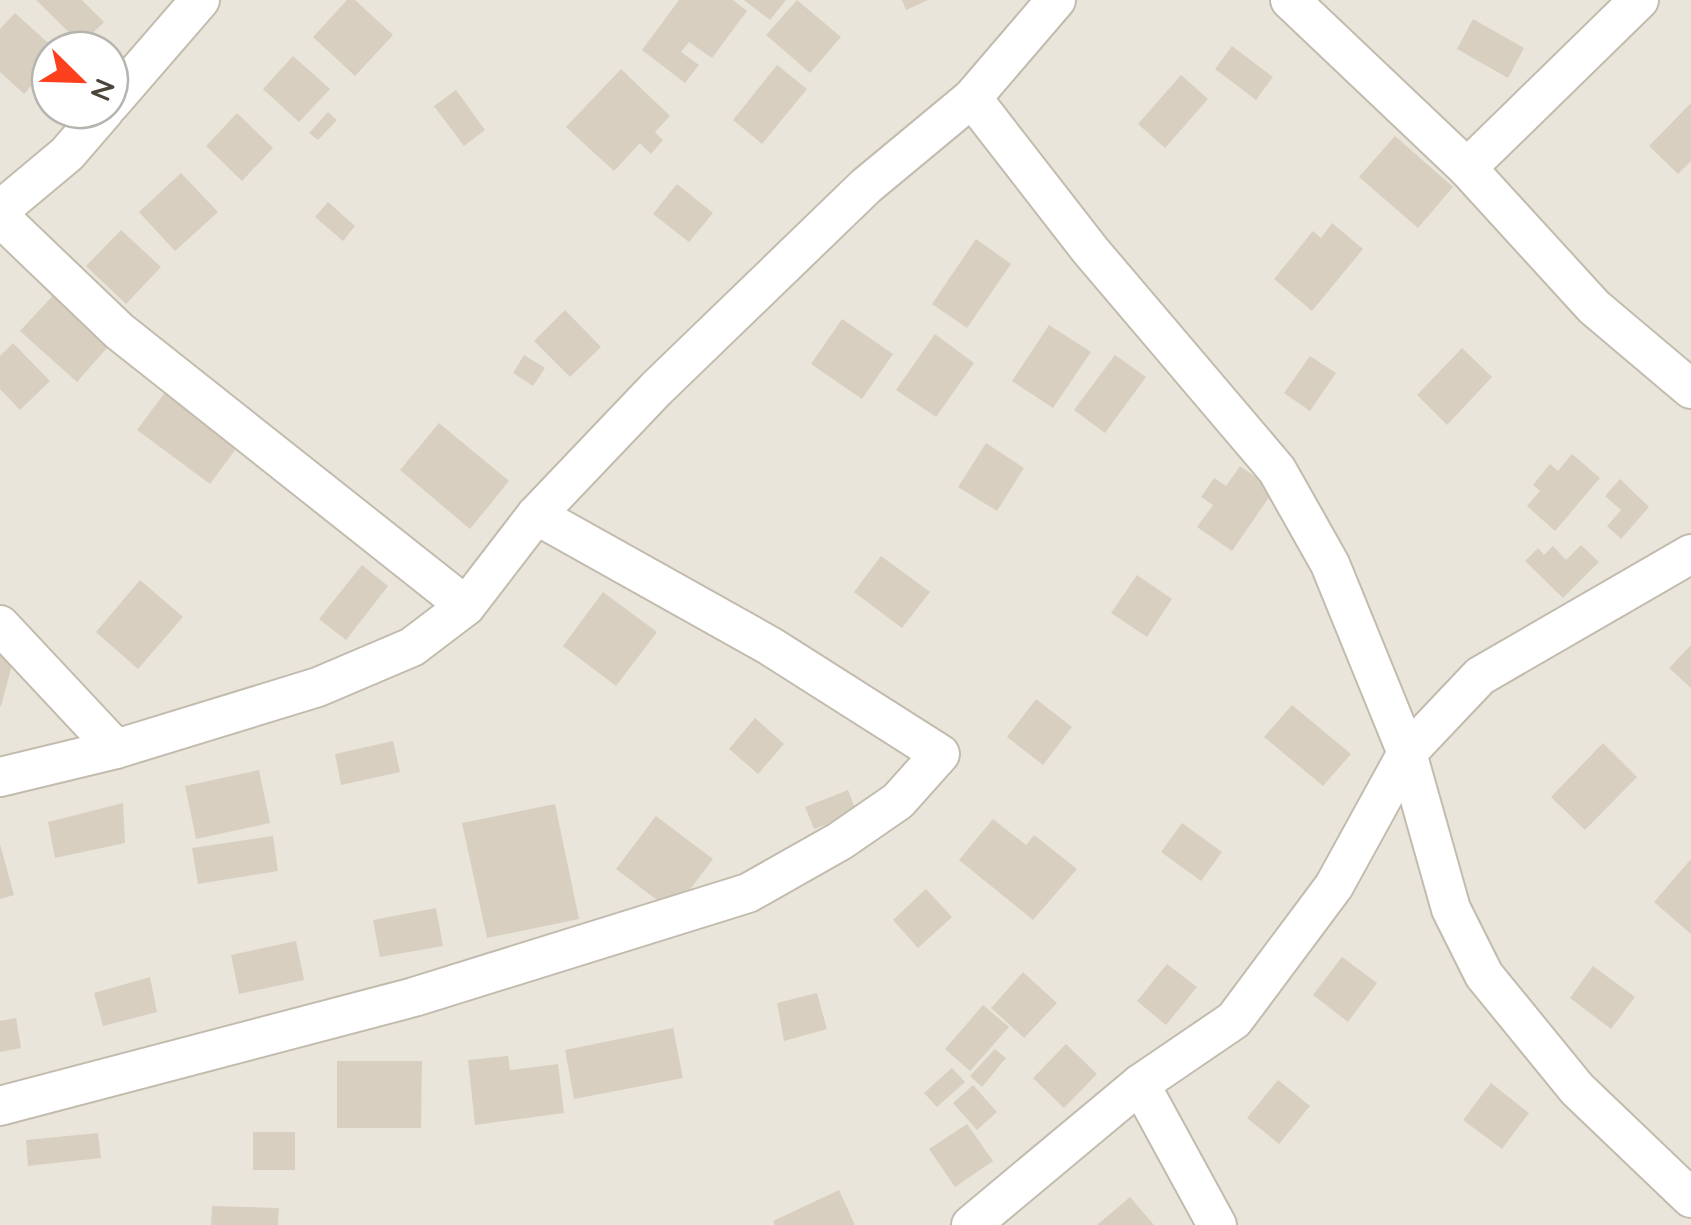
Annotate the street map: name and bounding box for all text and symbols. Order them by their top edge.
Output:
north arrow [30,30,130,130]
text: N [83,74,124,106]

